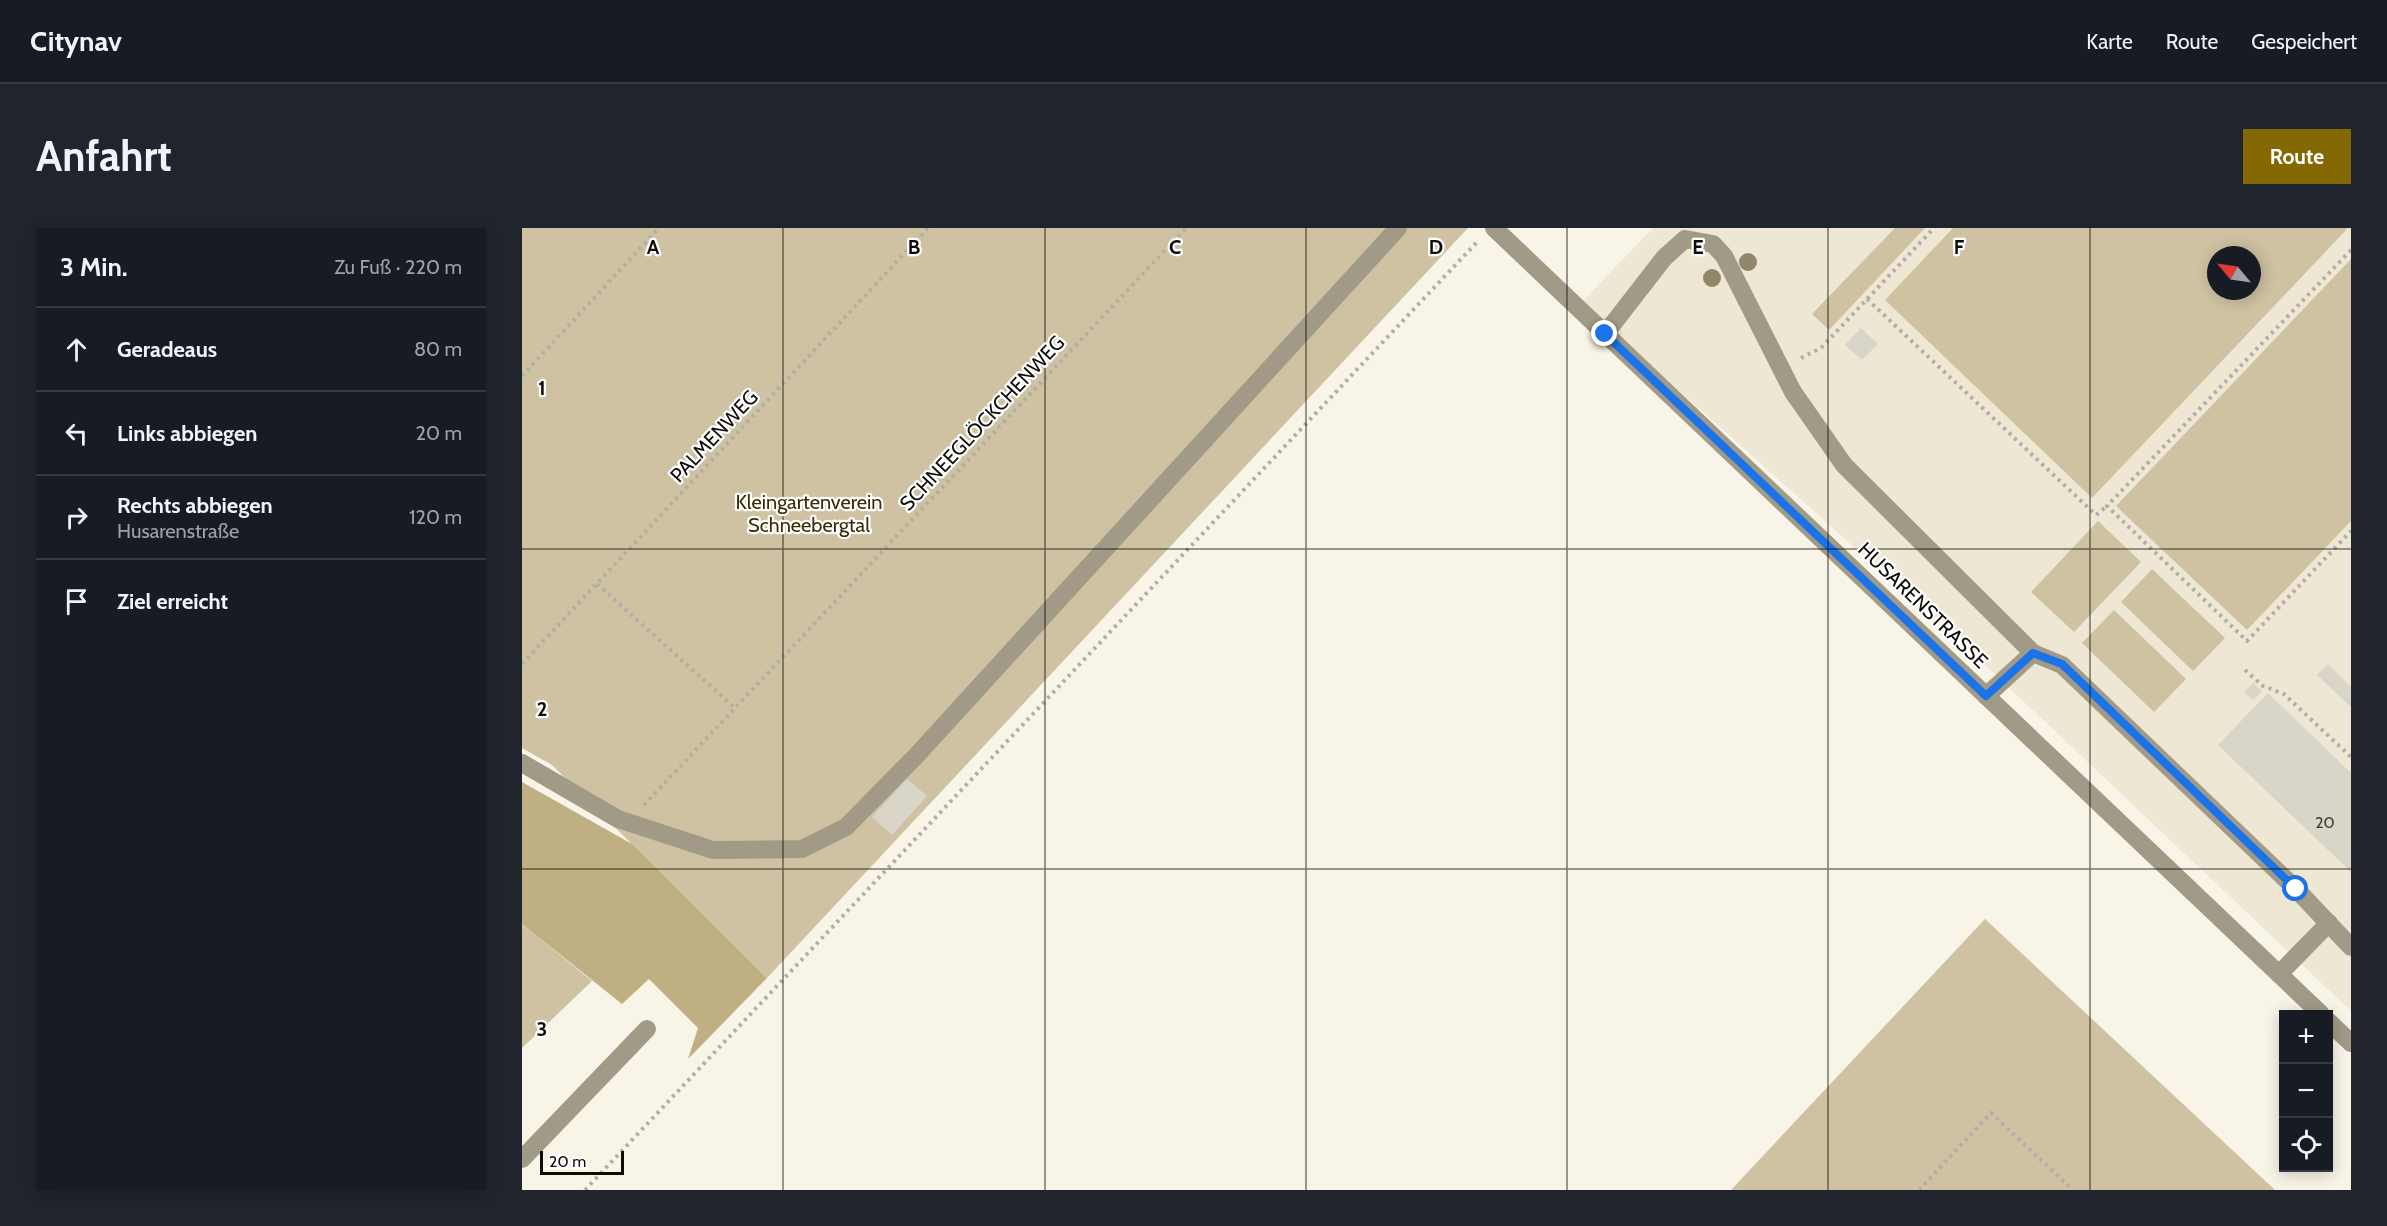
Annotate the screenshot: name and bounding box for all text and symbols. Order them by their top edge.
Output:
text: Citynav [30,24,122,58]
text: Karte [2086,29,2133,54]
text: Route [2166,29,2218,54]
text: Gespeichert [2251,29,2357,54]
button: Route [2243,129,2351,184]
text: Anfahrt [36,130,172,182]
text: A [647,235,660,259]
text: B [908,235,920,259]
text: C [1169,235,1181,259]
text: D [1429,235,1443,259]
text: E [1692,235,1704,259]
text: F [1954,235,1965,259]
north arrow [2207,246,2261,300]
text: 3 Min. [60,251,128,283]
text: Zu Fuß · 220 m [334,255,462,279]
route end [1591,320,1617,346]
street label: SCHNEEGLÖCKCHENWEG [895,331,1069,515]
icon: ahead [60,333,93,366]
text: Geradeaus [117,336,217,363]
text: 80 m [414,337,462,361]
text: 1 [538,376,546,400]
street label: PALMENWEG [665,385,763,487]
icon: left [60,417,93,450]
text: Links abbiegen [117,420,257,447]
text: 20 m [416,421,462,445]
park label: Kleingartenverein Schneebergtal [736,490,882,537]
text: Rechts abbiegen [117,492,273,519]
icon: right [60,501,93,534]
text: 120 m [409,505,462,529]
text: Husarenstraße [117,519,239,543]
street label: HUSARENSTRASSE [1853,537,1993,673]
icon: arrive [60,585,93,618]
text: Ziel erreicht [117,588,228,615]
text: 2 [537,697,547,721]
house number: 20 [2315,813,2335,832]
route start [2282,875,2308,901]
map controls [2279,1010,2333,1172]
button: + [2279,1010,2333,1064]
text: 3 [537,1017,547,1041]
button: − [2279,1064,2333,1118]
button: locate [2279,1118,2333,1172]
scale bar [540,1148,624,1176]
text: 20 m [549,1152,586,1171]

